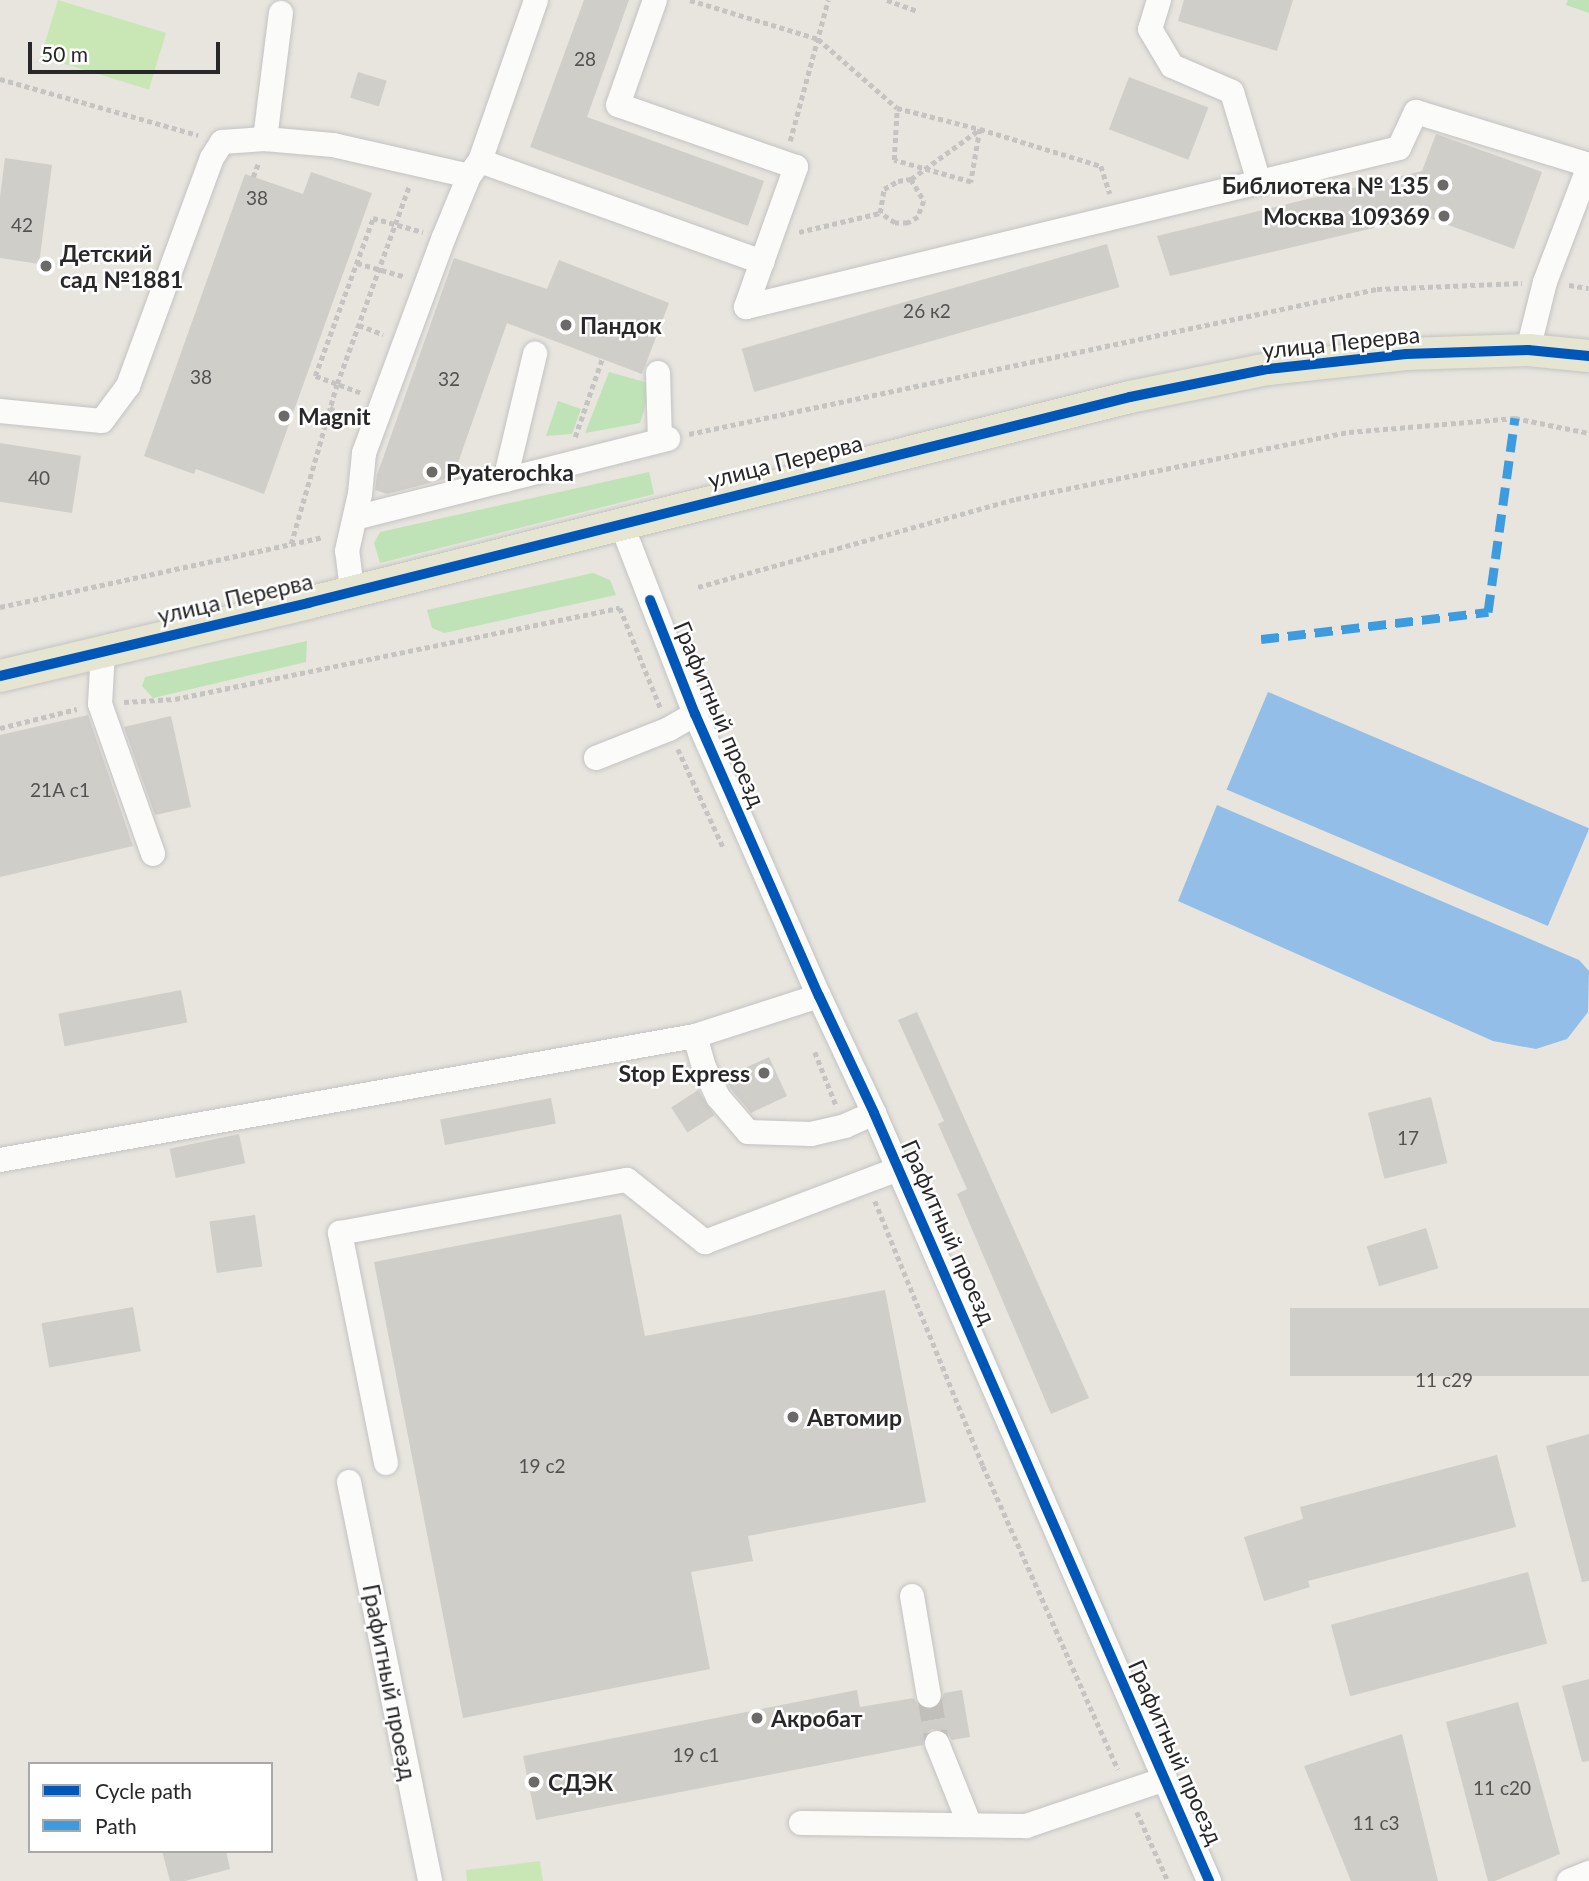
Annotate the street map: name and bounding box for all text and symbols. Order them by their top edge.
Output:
scale bar [32,28,224,72]
text: 50 m [41,41,88,66]
house number: 28 [574,48,596,70]
place label: Библиотека № 135 [1222,171,1429,199]
marker: Библиотека № 135 [1435,177,1451,193]
house number: 38 [246,187,268,209]
place label: Москва 109369 [1263,202,1430,230]
marker: Москва 109369 [1436,208,1452,224]
house number: 42 [11,214,33,236]
place label: Детский сад №1881 [60,239,183,293]
marker: Детский сад №1881 [38,258,54,274]
house number: 26 к2 [903,300,951,322]
place label: Пандок [580,311,662,339]
marker: Пандок [558,317,574,333]
street label: улица Перерва [1261,320,1421,364]
house number: 38 [190,366,212,388]
house number: 32 [438,368,460,390]
place label: Magnit [298,402,371,430]
marker: Magnit [276,408,292,424]
street label: улица Перерва [705,428,865,494]
place label: Pyaterochka [446,458,574,486]
marker: Pyaterochka [424,464,440,480]
house number: 40 [28,467,50,489]
street label: улица Перерва [155,567,315,629]
street label: Графитный проезд [668,617,772,811]
house number: 21А с1 [30,779,90,801]
place label: Stop Express [619,1059,750,1087]
marker: Stop Express [756,1065,772,1081]
house number: 17 [1397,1127,1419,1149]
street label: Графитный проезд [896,1135,1002,1329]
house number: 11 c29 [1415,1369,1473,1391]
place label: Автомир [807,1403,902,1431]
marker: Автомир [785,1409,801,1425]
house number: 19 с2 [519,1455,565,1477]
street label: Графитный проезд [357,1582,423,1782]
street label: Графитный проезд [1123,1655,1229,1849]
place label: Акробат [771,1704,862,1732]
marker: Акробат [749,1710,765,1726]
house number: 19 с1 [673,1744,719,1766]
legend [28,1762,273,1853]
place label: СДЭК [548,1768,613,1796]
marker: СДЭК [526,1774,542,1790]
house number: 11 c20 [1473,1777,1531,1799]
text: Cycle path [95,1778,192,1803]
house number: 11 с3 [1353,1812,1399,1834]
text: Path [95,1813,137,1838]

